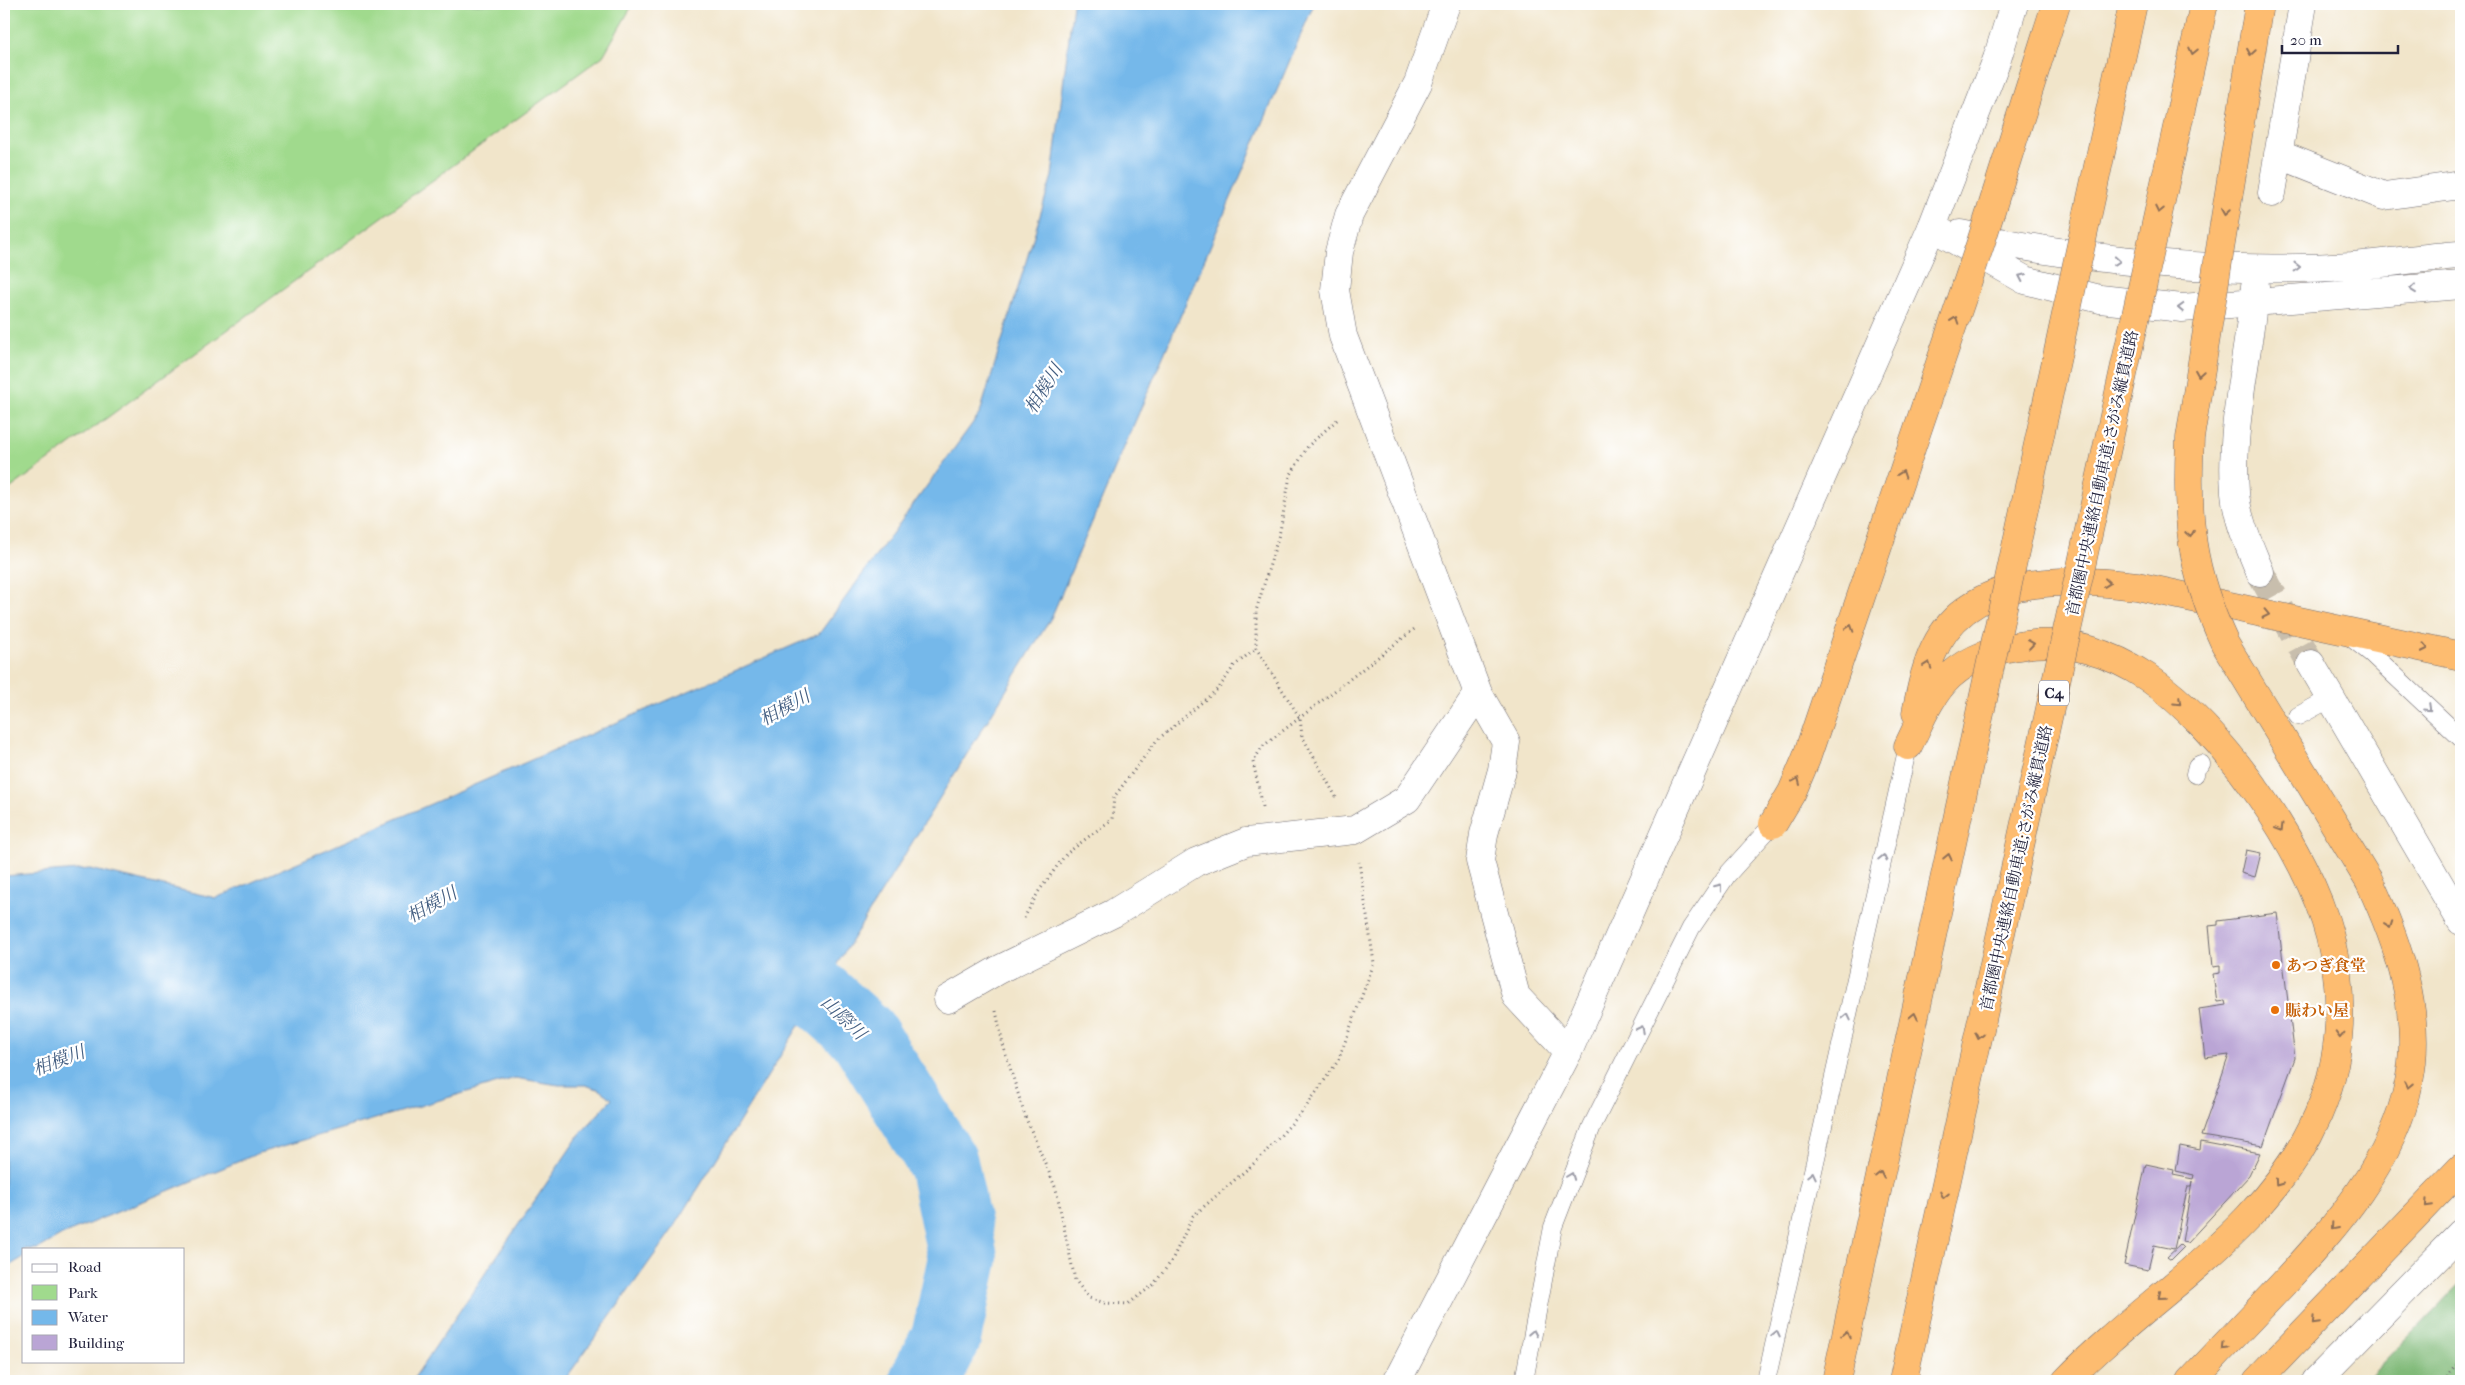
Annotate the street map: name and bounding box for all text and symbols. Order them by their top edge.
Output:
scale bar [2282,22,2399,54]
text: 20 m [2290,31,2322,49]
one-way arrow [2188,47,2199,56]
one-way arrow [2247,47,2257,56]
one-way arrow [2154,206,2165,215]
one-way arrow [2220,209,2231,217]
one-way arrow [2114,256,2122,267]
one-way arrow [2294,262,2301,272]
one-way arrow [2018,273,2027,284]
one-way arrow [2408,283,2416,294]
one-way arrow [2177,302,2185,313]
one-way arrow [1949,316,1959,325]
street label: 首都圏中央連絡自動車道;さがみ縦貫道路 [2062,328,2142,618]
water label: 相模川 [1021,359,1068,417]
one-way arrow [2194,368,2204,377]
one-way arrow [1897,470,1907,479]
one-way arrow [2185,530,2195,539]
one-way arrow [2103,577,2111,588]
one-way arrow [2262,608,2271,619]
one-way arrow [1844,624,1854,633]
one-way arrow [2028,639,2036,650]
one-way arrow [2421,642,2430,653]
one-way arrow [1922,661,1932,670]
road number: C4 [2039,680,2069,706]
water label: 相模川 [756,685,815,730]
one-way arrow [2172,696,2181,705]
one-way arrow [2423,702,2432,711]
street label: 首都圏中央連絡自動車道;さがみ縦貫道路 [1976,723,2056,1013]
one-way arrow [1790,777,1801,786]
one-way arrow [2274,822,2284,831]
one-way arrow [1942,852,1952,861]
one-way arrow [1877,853,1888,862]
water label: 相模川 [403,882,462,927]
one-way arrow [1713,884,1721,893]
one-way arrow [2383,921,2393,929]
place label: あつぎ食堂 [2286,956,2366,975]
marker: あつぎ食堂 [2270,959,2282,971]
water label: 山際川 [816,992,871,1046]
place label: 賑わい屋 [2285,1001,2349,1020]
marker: 賑わい屋 [2269,1004,2281,1016]
one-way arrow [1908,1011,1919,1020]
one-way arrow [1841,1012,1852,1021]
one-way arrow [1634,1025,1645,1034]
one-way arrow [1974,1031,1985,1040]
one-way arrow [2334,1031,2345,1039]
water label: 相模川 [30,1041,90,1080]
one-way arrow [2403,1080,2414,1089]
one-way arrow [1874,1170,1885,1179]
one-way arrow [1806,1171,1817,1180]
one-way arrow [1565,1172,1576,1181]
one-way arrow [2275,1177,2284,1187]
one-way arrow [1939,1190,1950,1199]
one-way arrow [2425,1198,2434,1207]
one-way arrow [2331,1222,2340,1231]
legend [22,1248,185,1362]
text: Road [68,1258,102,1276]
text: Park [68,1284,98,1302]
one-way arrow [2158,1290,2167,1298]
text: Water [67,1308,108,1326]
one-way arrow [2312,1315,2321,1324]
one-way arrow [1527,1329,1538,1338]
one-way arrow [1770,1329,1781,1338]
one-way arrow [1840,1329,1851,1338]
text: Building [68,1334,125,1352]
one-way arrow [2221,1341,2230,1350]

